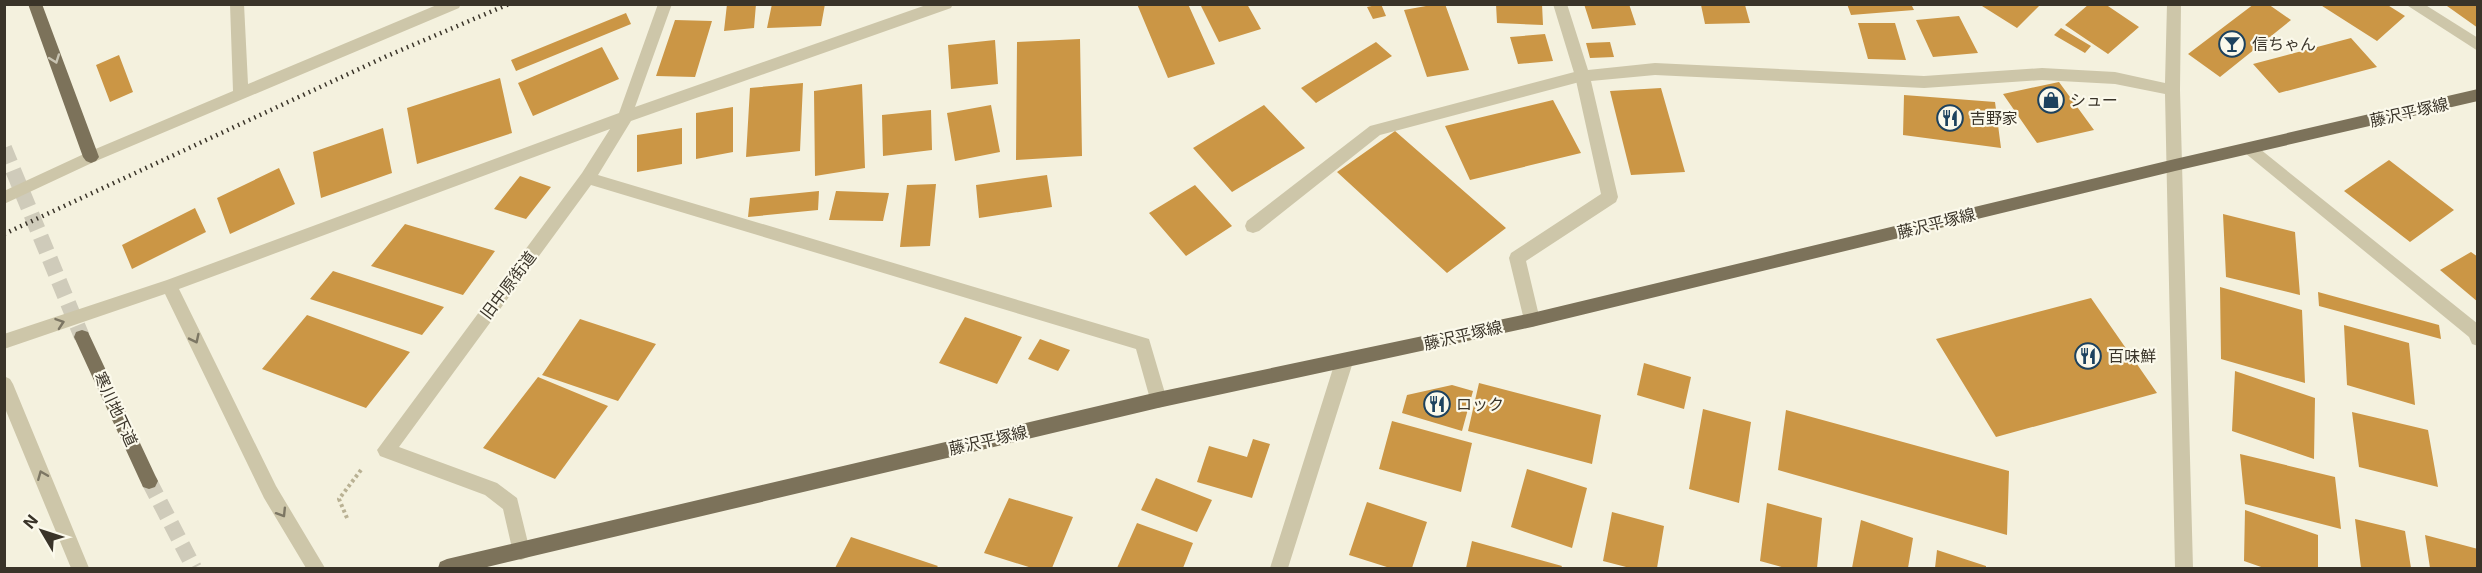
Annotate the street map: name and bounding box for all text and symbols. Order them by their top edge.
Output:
bar icon: 信ちゃん [2217,29,2247,59]
place label: 信ちゃん [2252,34,2316,54]
one-way arrow [48,53,60,64]
shop icon: シュー [2036,85,2066,115]
place label: シュー [2070,90,2118,110]
street label: 藤沢平塚線 [2368,93,2450,131]
restaurant icon: 吉野家 [1935,103,1965,133]
place label: 吉野家 [1970,108,2018,128]
street label: 藤沢平塚線 [1895,204,1977,242]
street label: 旧中原街道 [476,247,540,323]
street label: 藤沢平塚線 [1422,316,1504,354]
one-way arrow [54,318,65,331]
one-way arrow [187,332,199,343]
restaurant icon: 百味鮮 [2073,341,2103,371]
place label: 百味鮮 [2108,346,2156,366]
street label: 寒川地下道 [90,369,142,449]
restaurant icon: ロック [1422,389,1452,419]
place label: ロック [1456,394,1504,414]
street label: 藤沢平塚線 [947,421,1029,459]
one-way arrow [37,471,49,482]
north arrow [12,501,72,561]
one-way arrow [275,506,286,517]
text: N [19,511,42,533]

